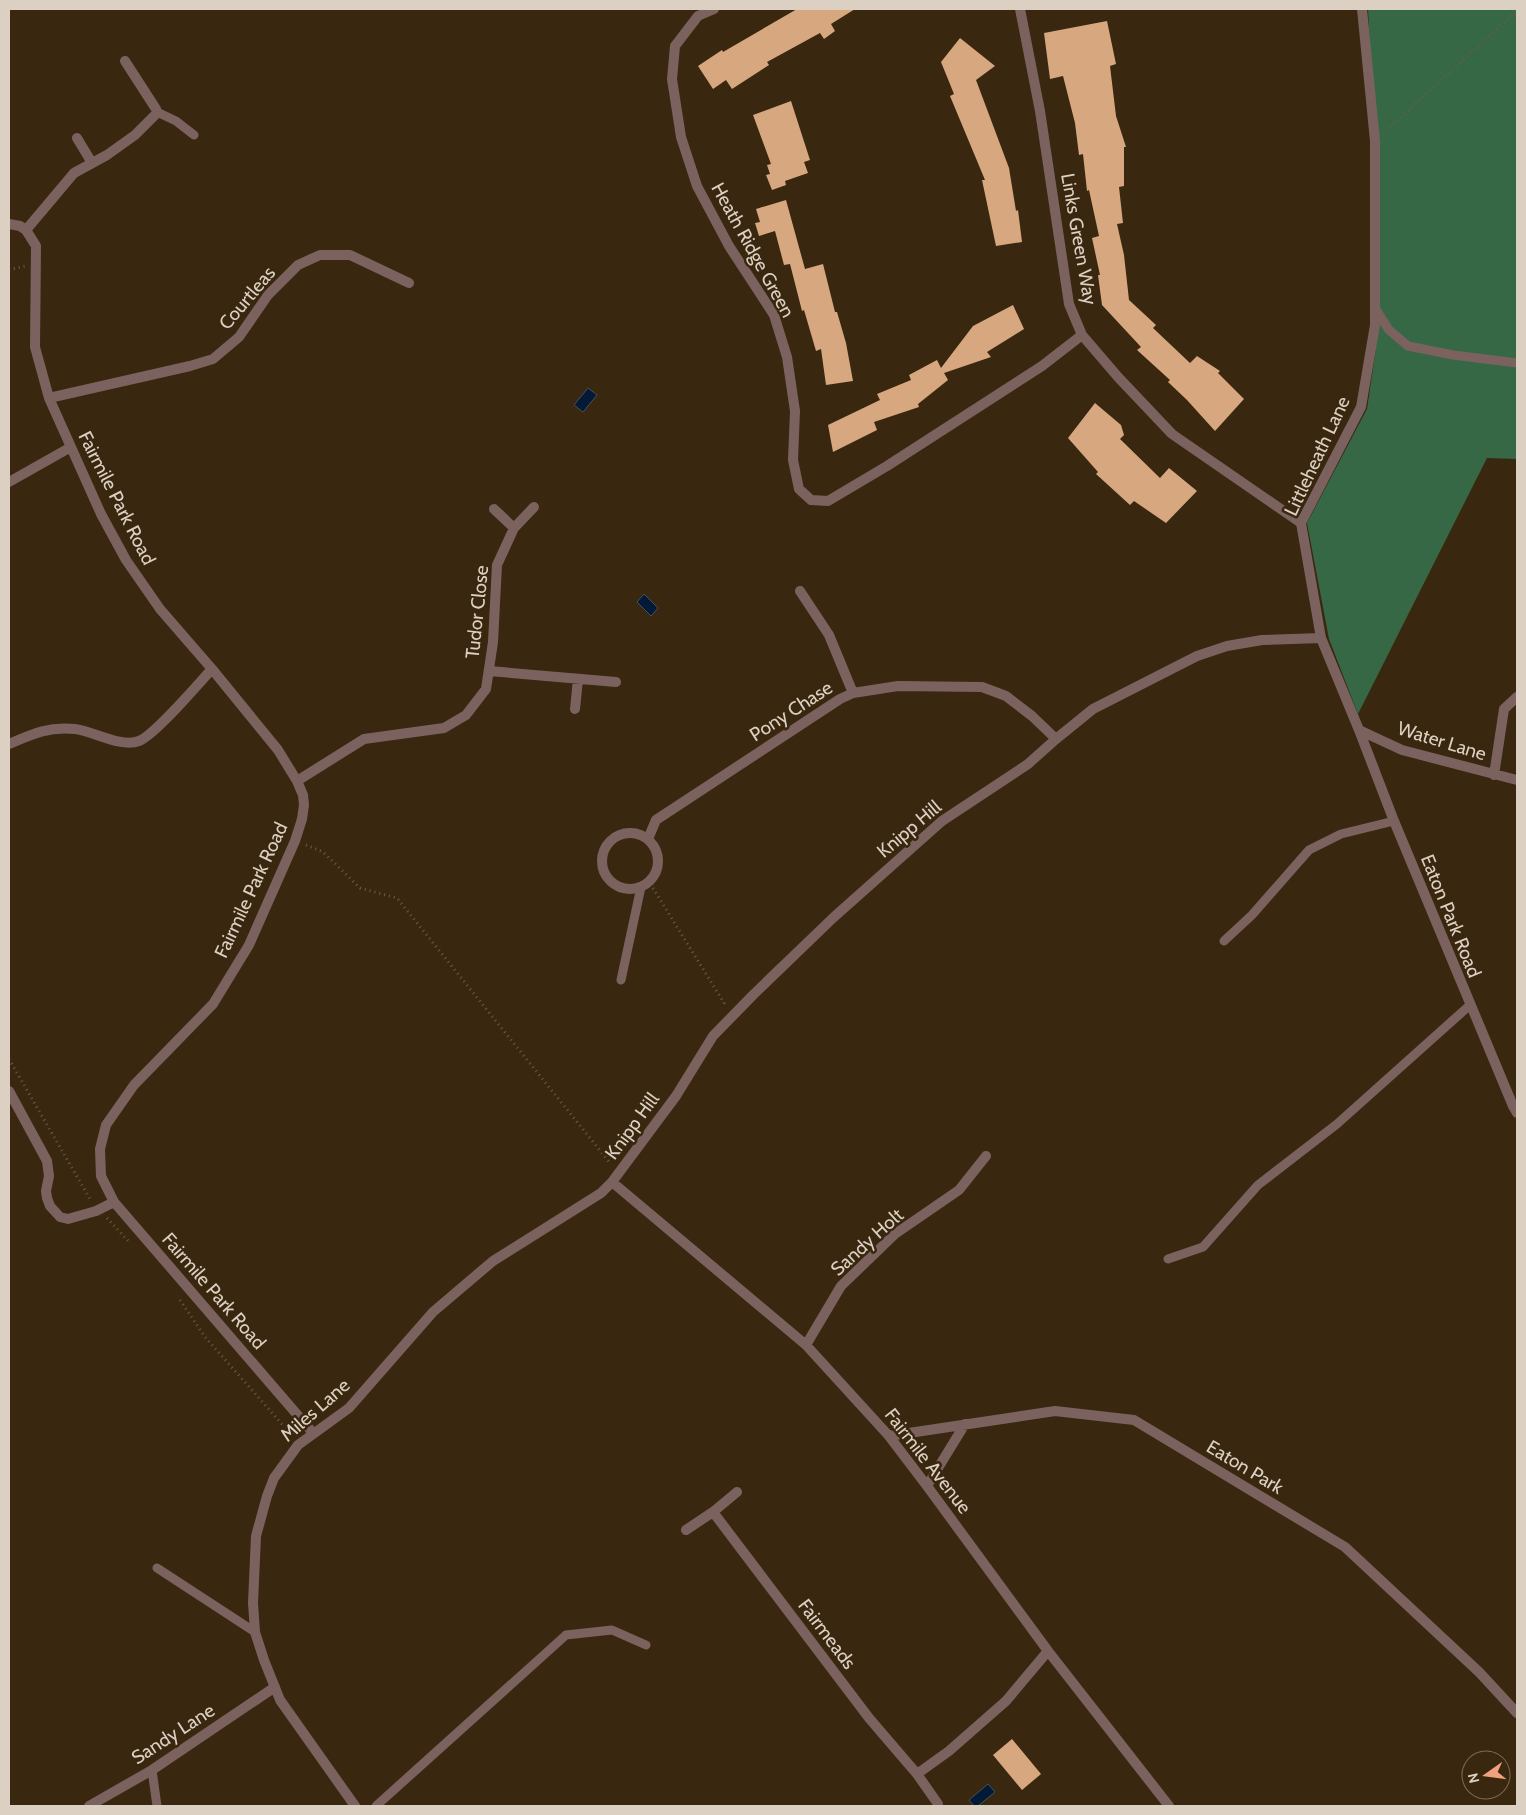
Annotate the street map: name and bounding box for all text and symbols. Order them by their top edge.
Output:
street label: Links Green Way [1056,171,1102,307]
street label: Heath Ridge Green [706,179,800,321]
street label: Courtleas [214,262,280,334]
street label: Littleheath Lane [1279,392,1355,519]
street label: Fairmile Park Road [73,427,161,569]
street label: Tudor Close [461,564,493,660]
street label: Pony Chase [745,676,837,746]
street label: Water Lane [1395,717,1489,765]
street label: Knipp Hill [872,795,946,863]
street label: Fairmile Park Road [210,819,292,961]
street label: Eaton Park Road [1416,851,1486,981]
street label: Knipp Hill [600,1088,664,1164]
street label: Sandy Holt [826,1203,908,1281]
street label: Fairmile Park Road [157,1228,271,1354]
street label: Miles Lane [276,1373,355,1446]
street label: Fairmile Avenue [880,1404,976,1518]
street label: Eaton Park [1202,1435,1288,1499]
street label: Fairmeads [793,1594,861,1674]
street label: Sandy Lane [127,1699,219,1769]
north arrow [1461,1750,1511,1800]
text: N [1463,1771,1483,1785]

